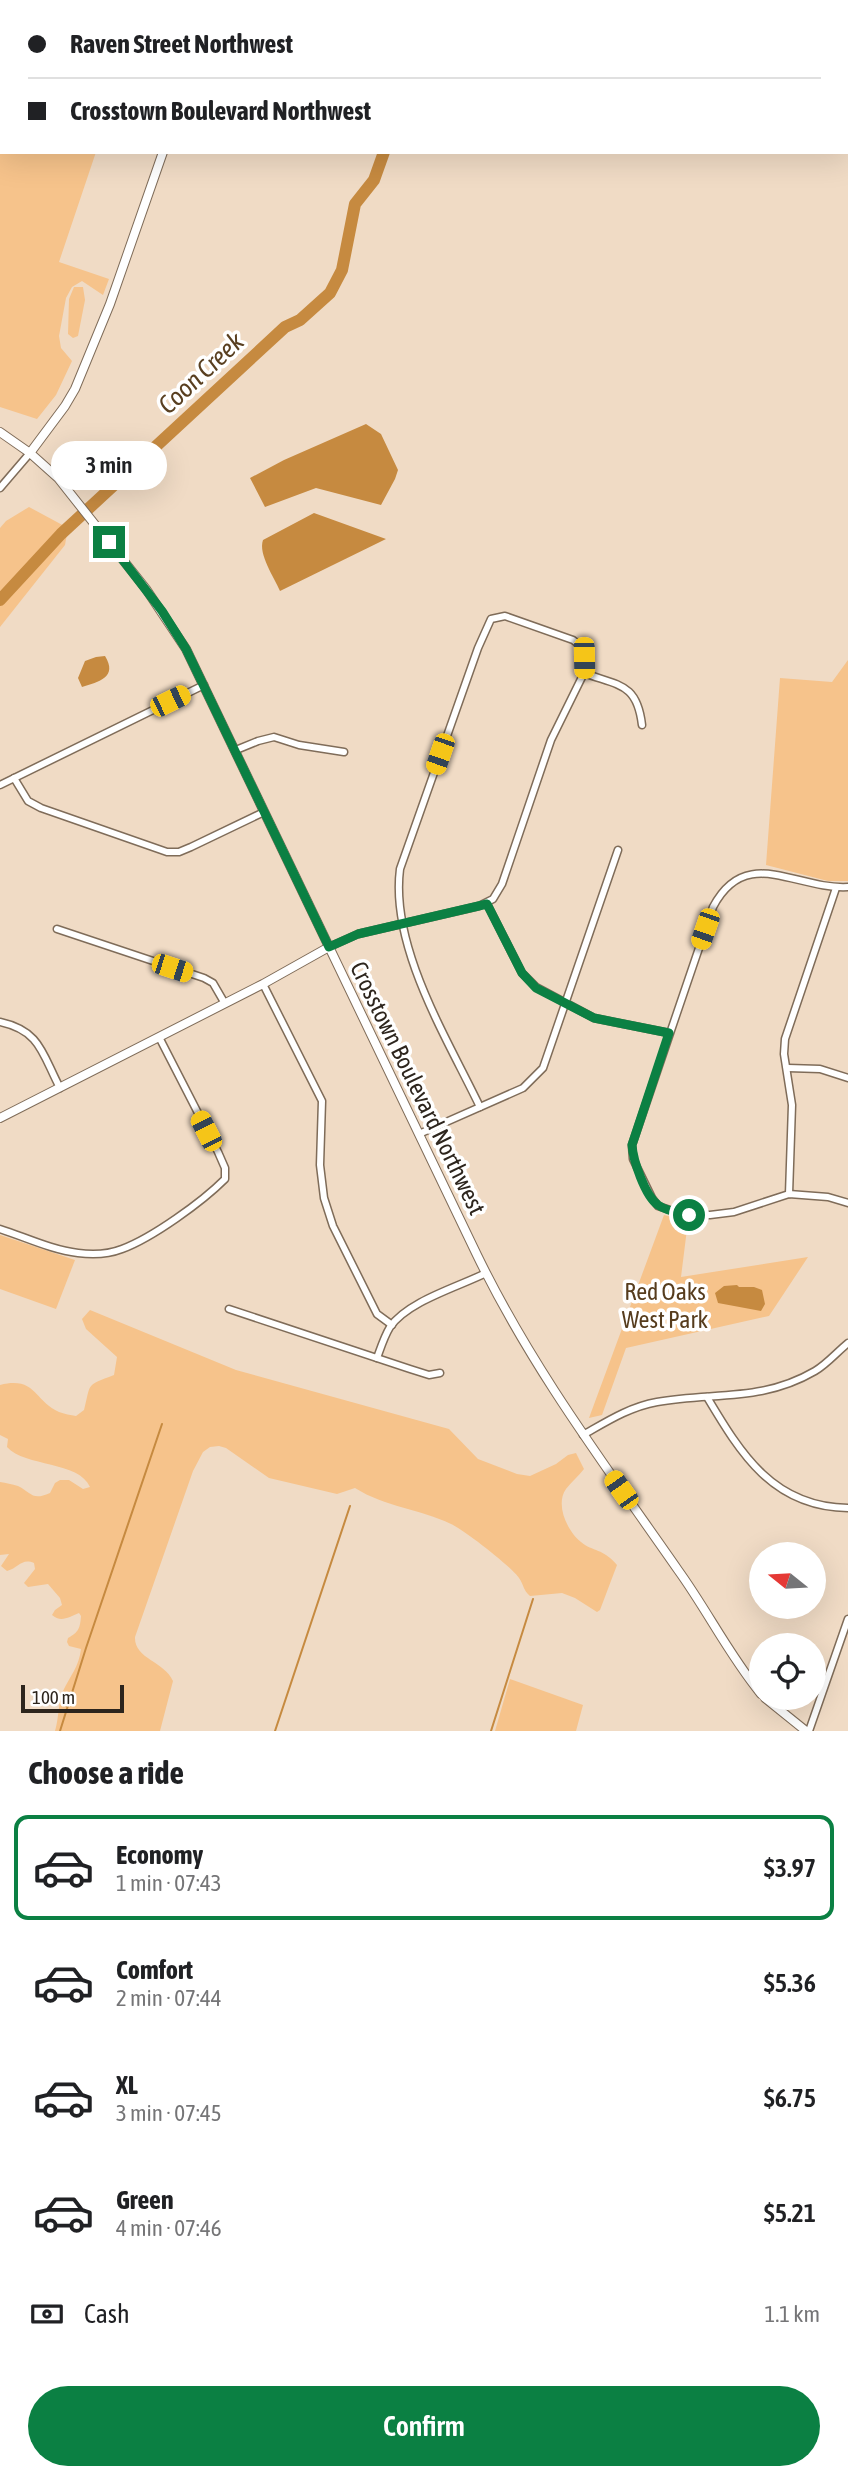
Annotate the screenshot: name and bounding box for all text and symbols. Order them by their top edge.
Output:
text: Raven Street Northwest [70,29,293,59]
text: Crosstown Boulevard Northwest [70,96,371,126]
water label: Coon Creek [152,326,250,420]
callout: 3 min [51,440,167,490]
text: 3 min [86,452,132,478]
route end [93,526,125,558]
car [574,637,595,679]
car [147,682,194,720]
car [424,731,457,777]
car [689,906,722,952]
car [149,952,196,984]
street label: Crosstown Boulevard Northwest [345,957,491,1219]
car [188,1108,225,1154]
route start [673,1199,705,1231]
park label: Red Oaks West Park [622,1278,709,1333]
car [601,1467,642,1513]
north arrow [749,1542,826,1619]
map controls [749,1542,826,1710]
button: locate [749,1633,826,1710]
scale bar [21,1682,124,1714]
text: 100 m [32,1686,75,1708]
text: Choose a ride [28,1754,184,1791]
icon: car [32,1836,95,1899]
text: Economy [116,1840,203,1870]
text: $3.97 [764,1853,816,1883]
text: 1 min · 07:43 [116,1870,222,1896]
icon: car [32,1951,95,2014]
text: Comfort [116,1955,193,1985]
text: $5.36 [764,1968,816,1998]
text: 2 min · 07:44 [116,1985,222,2011]
icon: car [32,2066,95,2129]
text: XL [116,2070,138,2100]
text: $6.75 [764,2083,816,2113]
text: 3 min · 07:45 [116,2100,222,2126]
icon: car [32,2181,95,2244]
text: Green [116,2185,174,2215]
text: $5.21 [764,2198,816,2228]
text: 4 min · 07:46 [116,2215,222,2241]
icon: cash [28,2295,66,2333]
text: Cash [84,2299,130,2329]
text: 1.1 km [764,2301,820,2327]
button: Confirm [28,2386,820,2466]

